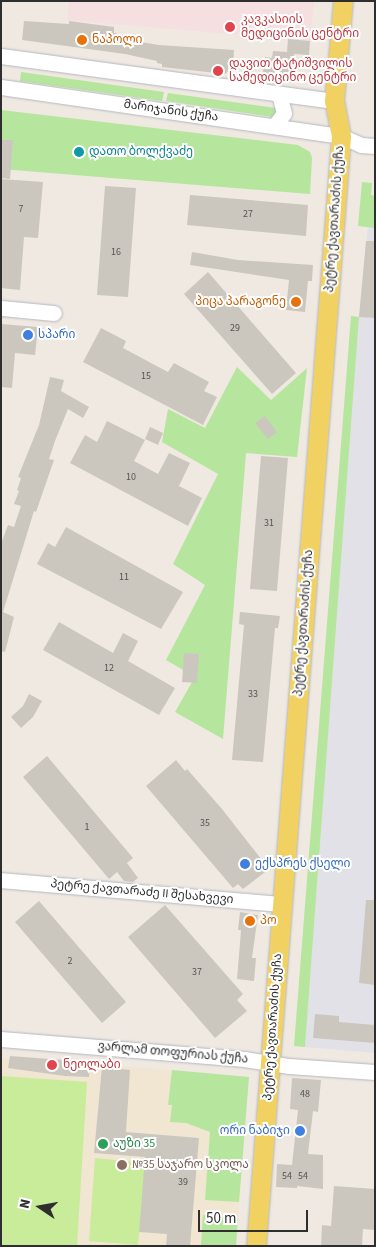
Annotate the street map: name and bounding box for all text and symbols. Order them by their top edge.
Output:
place label: კავკასიის მედიცინის ცენტრი [241,13,359,41]
marker: კავკასიის მედიცინის ცენტრი [223,20,237,34]
place label: ნაპოლი [92,33,142,47]
marker: ნაპოლი [76,34,88,46]
place label: დავით ტატიშვილის სამედიცინო ცენტრი [229,57,356,85]
marker: დავით ტატიშვილის სამედიცინო ცენტრი [211,64,225,78]
street label: მარიჯანის ქუჩა [123,97,219,125]
place label: დათო ბოლქვაძე [89,145,193,159]
street label: პეტრე ქავთარაძის ქუჩა [323,145,347,293]
marker: დათო ბოლქვაძე [73,146,85,158]
house number: 7 [19,204,23,216]
house number: 27 [243,209,253,221]
house number: 16 [111,247,121,259]
place label: პიცა პარაგონე [195,295,286,309]
marker: პიცა პარაგონე [290,296,302,308]
house number: 29 [230,323,240,335]
place label: სპარი [38,328,75,342]
marker: სპარი [22,329,34,341]
house number: 15 [141,371,151,383]
house number: 10 [126,472,136,484]
house number: 31 [264,518,274,530]
street label: პეტრე ქავთარაძის ქუჩა [292,549,316,697]
house number: 11 [119,572,129,584]
house number: 12 [104,663,114,675]
house number: 33 [248,689,258,701]
house number: 35 [200,818,210,830]
house number: 1 [85,822,89,834]
place label: ექსპრეს ქსელი [255,857,350,871]
marker: ექსპრეს ქსელი [239,858,251,870]
street label: პეტრე ქავთარაძე II შესახვევი [50,877,234,907]
place label: პო [260,914,277,928]
marker: პო [244,915,256,927]
street label: პეტრე ქავთარაძის ქუჩა [261,953,285,1101]
house number: 2 [68,956,72,968]
house number: 37 [192,967,202,979]
street label: ვარლამ თოფურიას ქუჩა [97,1039,249,1067]
marker: ნეოლაბი [45,1058,59,1072]
place label: ნეოლაბი [63,1058,121,1072]
house number: 48 [300,1089,310,1101]
place label: ორი ნაბიჯი [220,1124,290,1138]
marker: ორი ნაბიჯი [294,1125,306,1137]
place label: აუზი 35 [113,1137,155,1151]
marker: აუზი 35 [97,1138,109,1150]
place label: №35 საჯარო სკოლა [132,1158,249,1172]
marker: №35 საჯარო სკოლა [116,1159,128,1171]
house number: 54 [282,1171,292,1183]
house number: 54 [298,1171,308,1183]
house number: 39 [178,1177,188,1189]
north arrow [15,1182,65,1232]
text: N [15,1197,36,1211]
scale bar [201,1200,311,1232]
text: 50 m [206,1208,236,1229]

